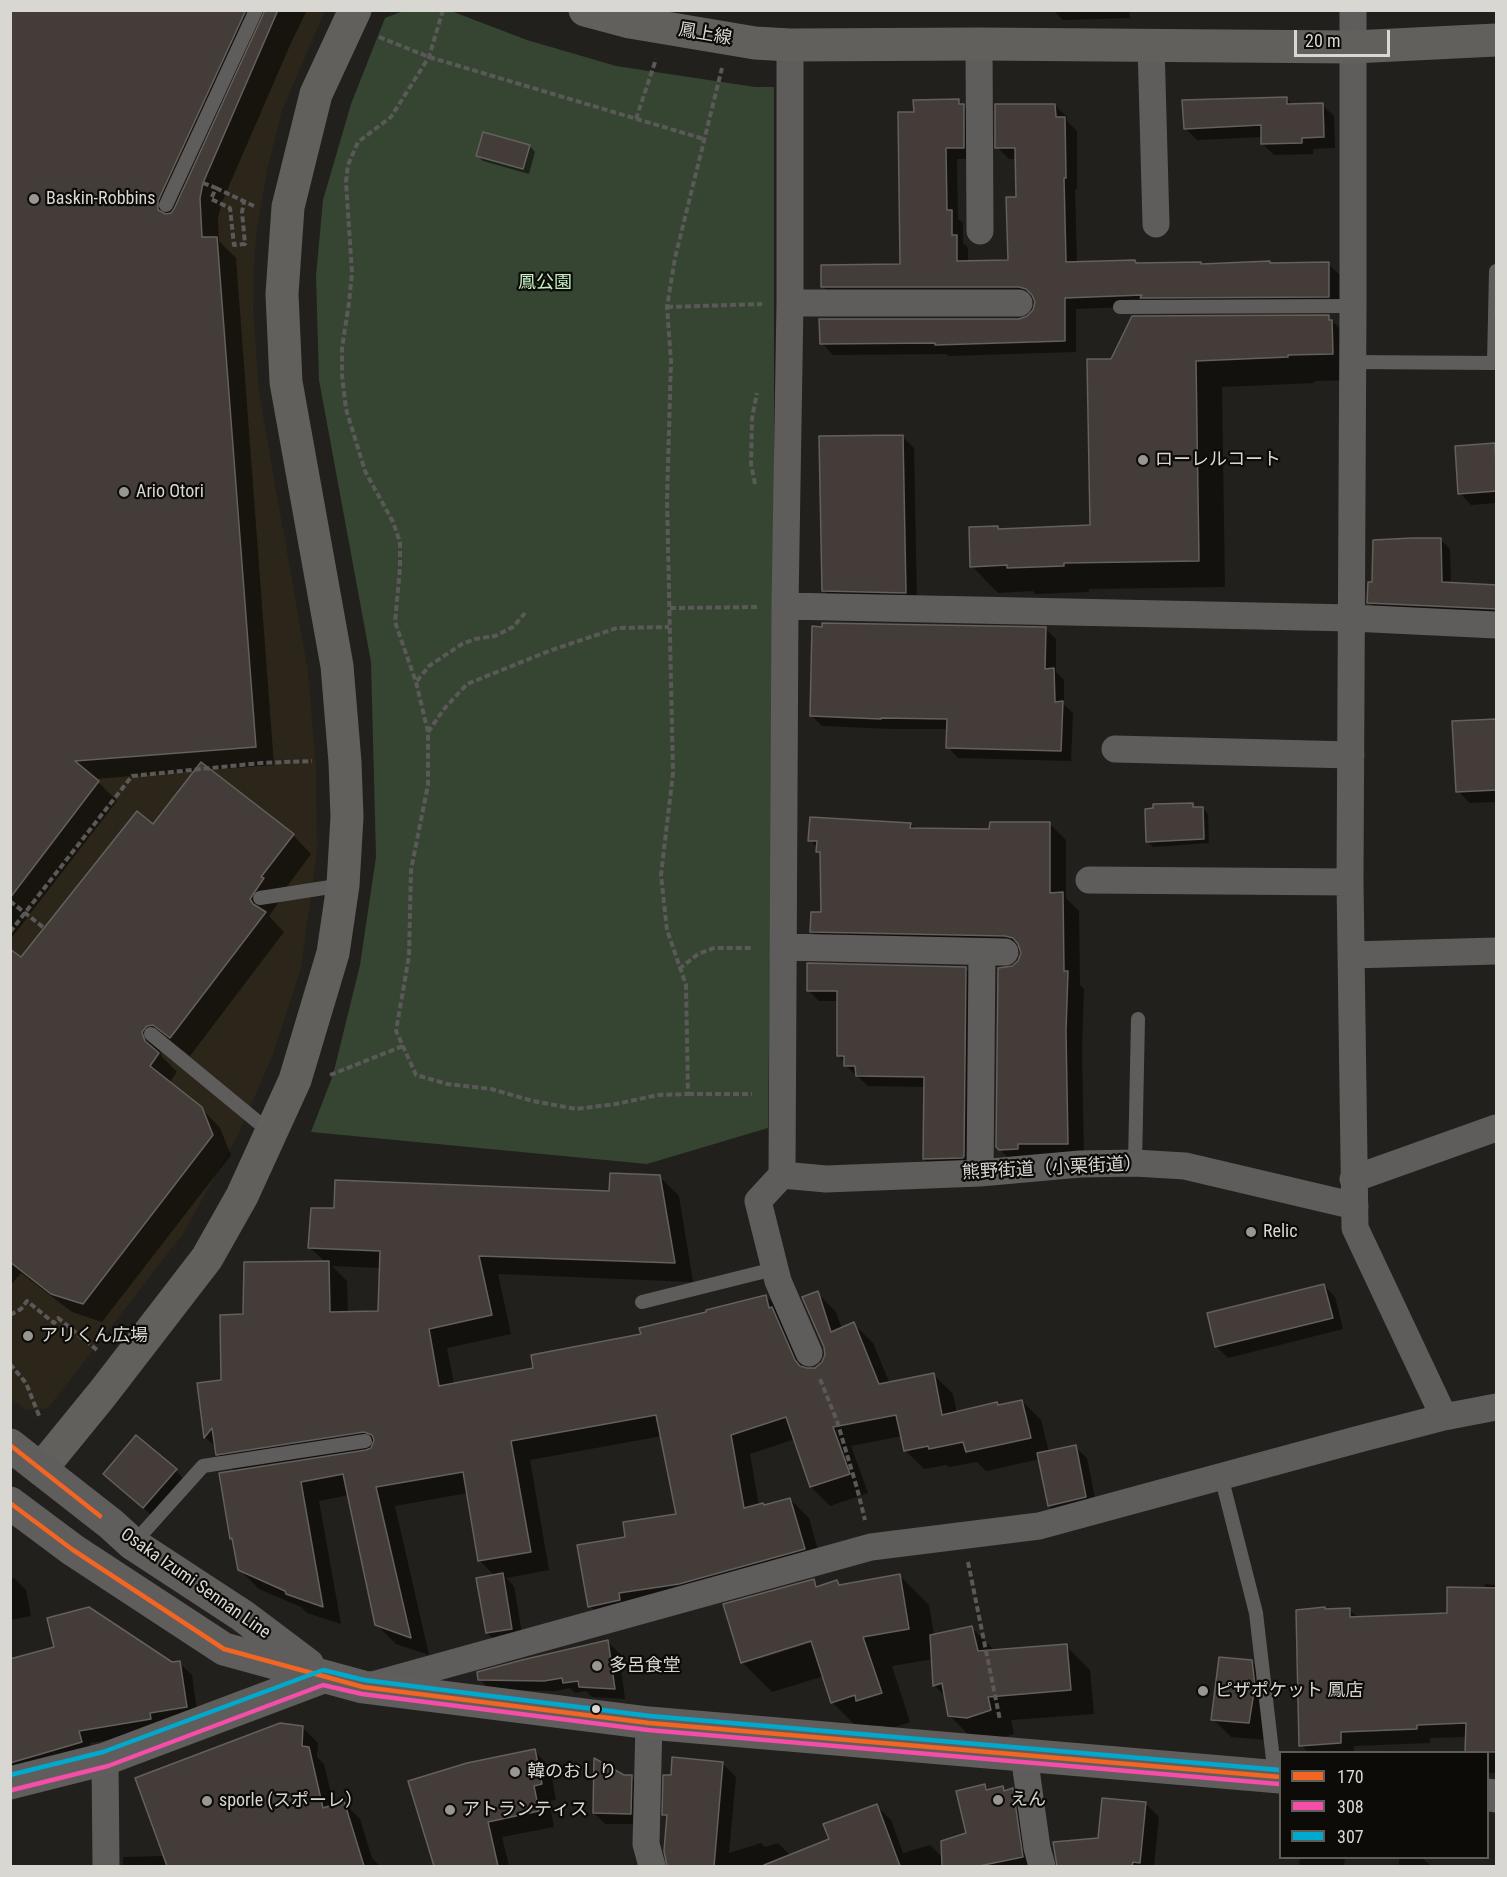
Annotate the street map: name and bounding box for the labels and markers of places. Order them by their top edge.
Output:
place label: Baskin-Robbins [46,188,155,210]
marker: Baskin-Robbins [27,192,41,206]
place label: ローレルコート [1155,449,1281,471]
marker: ローレルコート [1136,453,1150,467]
place label: Ario Otori [136,481,204,503]
marker: Ario Otori [117,485,131,499]
place label: Relic [1263,1221,1298,1243]
marker: Relic [1244,1225,1258,1239]
place label: アリくん広場 [40,1325,148,1347]
marker: アリくん広場 [21,1329,35,1343]
place label: 多呂食堂 [609,1655,681,1677]
marker: 多呂食堂 [590,1659,604,1673]
place label: ピザポケット 鳳店 [1215,1680,1363,1702]
marker: ピザポケット 鳳店 [1196,1684,1210,1698]
unlabelled marker [590,1703,602,1715]
place label: 韓のおしり [527,1761,617,1783]
marker: 韓のおしり [508,1765,522,1779]
place label: えん [1010,1789,1046,1811]
place label: sporle (スポーレ） [219,1790,363,1812]
marker: えん [991,1793,1005,1807]
marker: sporle (スポーレ） [200,1794,214,1808]
place label: アトランティス [462,1799,588,1821]
marker: アトランティス [443,1803,457,1817]

